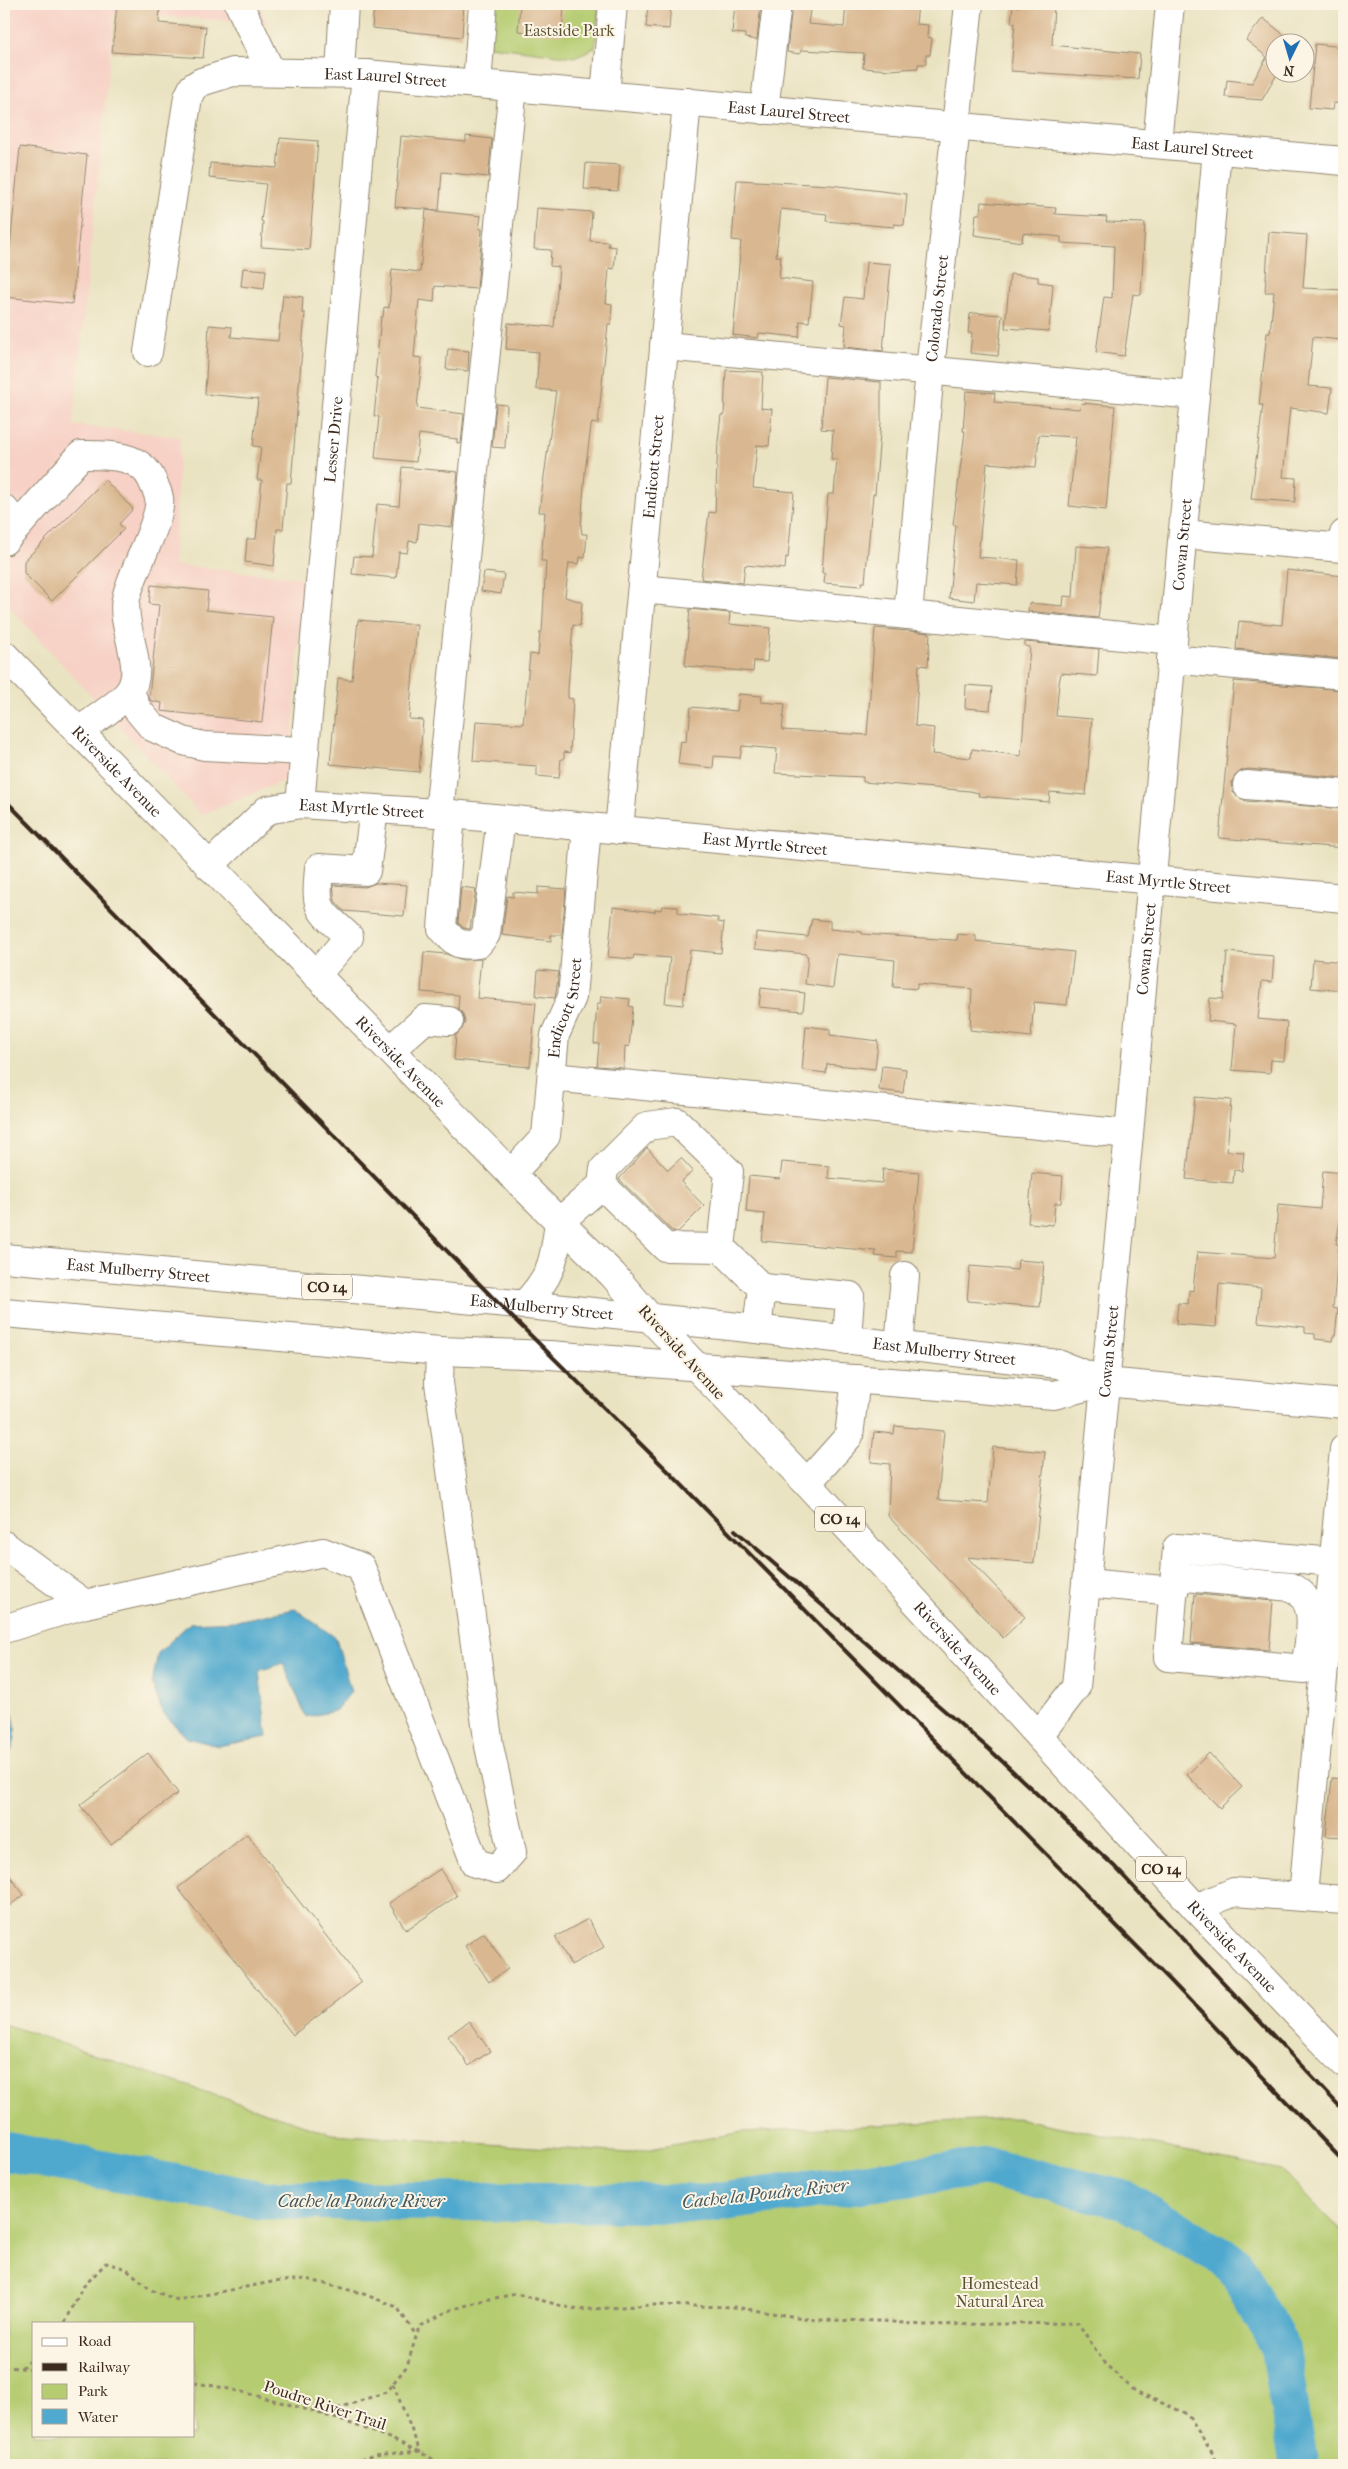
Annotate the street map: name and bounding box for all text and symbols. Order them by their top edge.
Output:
park label: Eastside Park [523,21,615,40]
north arrow [1266,32,1316,82]
text: N [1283,61,1295,79]
street label: East Laurel Street [324,64,448,91]
street label: East Laurel Street [727,97,851,127]
street label: East Laurel Street [1130,133,1255,162]
street label: Colorado Street [921,253,952,363]
street label: Lesser Drive [320,395,346,484]
street label: Endicott Street [639,413,667,520]
street label: Cowan Street [1168,497,1195,592]
street label: Riverside Avenue [68,721,166,821]
street label: East Myrtle Street [298,794,425,822]
street label: East Myrtle Street [702,828,829,859]
street label: East Myrtle Street [1105,866,1232,897]
street label: Cowan Street [1132,902,1159,996]
street label: Endicott Street [543,956,585,1059]
street label: Riverside Avenue [352,1011,450,1111]
street label: East Mulberry Street [66,1254,211,1286]
road number: CO 14 [302,1274,352,1300]
street label: East Mulberry Street [469,1290,615,1323]
street label: Riverside Avenue [635,1301,729,1403]
street label: Cowan Street [1094,1304,1122,1398]
street label: East Mulberry Street [872,1333,1017,1369]
road number: CO 14 [815,1506,865,1532]
street label: Riverside Avenue [910,1597,1006,1699]
road number: CO 14 [1136,1856,1186,1882]
street label: Riverside Avenue [1184,1896,1281,1996]
water label: Cache la Poudre River [681,2175,851,2213]
water label: Cache la Poudre River [277,2191,447,2212]
park label: Homestead Natural Area [956,2274,1045,2311]
legend [32,2322,195,2436]
text: Road [78,2332,112,2350]
text: Railway [78,2358,131,2376]
street label: Poudre River Trail [261,2376,389,2434]
text: Park [78,2382,108,2400]
text: Water [77,2408,118,2426]

